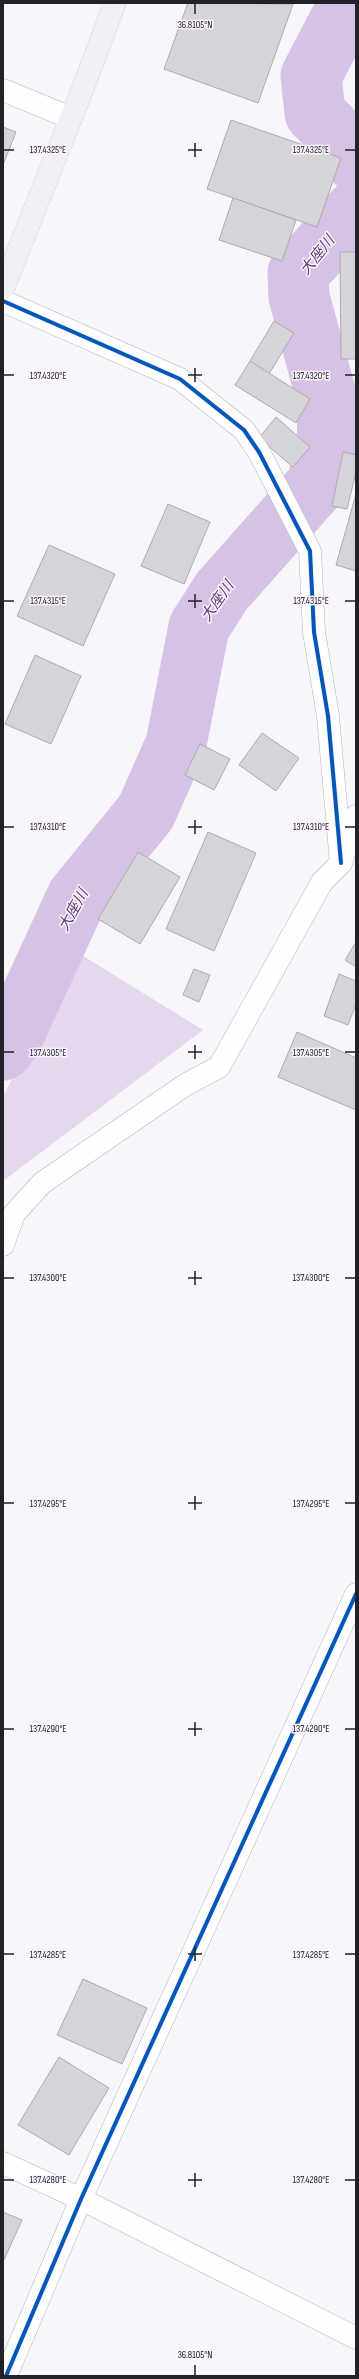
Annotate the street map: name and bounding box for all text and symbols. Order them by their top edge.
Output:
text: 36.8105°N [178,19,212,31]
text: 137.4325°E [30,144,66,156]
text: 137.4325°E [293,144,329,156]
water label: 大座川 [296,230,340,279]
text: 137.4320°E [30,370,66,382]
text: 137.4320°E [293,370,329,382]
water label: 大座川 [197,576,239,625]
text: 137.4315°E [30,595,66,607]
text: 137.4315°E [293,595,329,607]
text: 137.4310°E [30,821,66,833]
text: 137.4310°E [293,821,329,833]
water label: 大座川 [54,884,94,935]
text: 137.4305°E [30,1047,66,1059]
text: 137.4305°E [293,1047,329,1059]
text: 137.4300°E [29,1272,67,1284]
text: 137.4300°E [292,1272,330,1284]
text: 137.4295°E [30,1498,66,1510]
text: 137.4295°E [293,1498,329,1510]
text: 137.4290°E [30,1723,67,1735]
text: 137.4290°E [293,1723,330,1735]
text: 137.4285°E [30,1949,66,1961]
text: 137.4285°E [293,1949,329,1961]
text: 137.4280°E [30,2174,66,2186]
text: 137.4280°E [293,2174,329,2186]
text: 36.8105°N [178,2349,212,2361]

